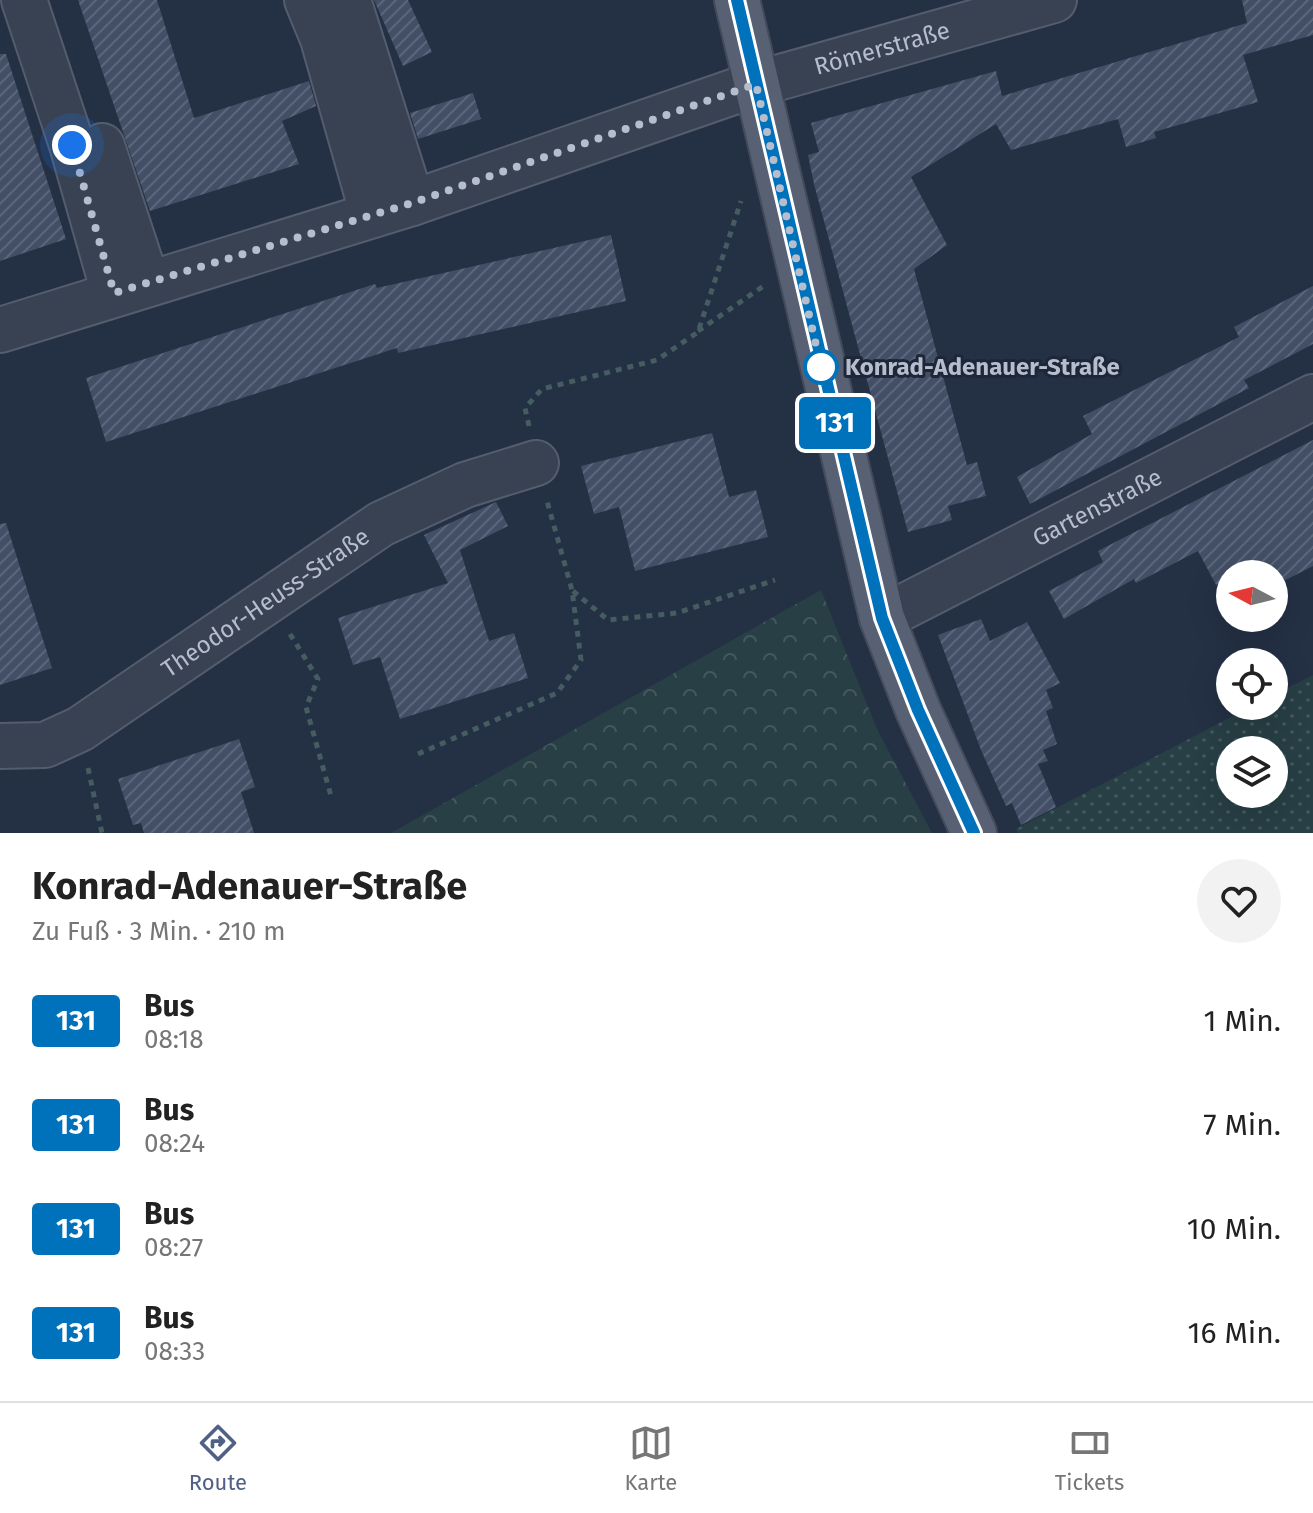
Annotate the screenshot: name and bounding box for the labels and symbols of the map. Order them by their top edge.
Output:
street label: Römerstraße [811,16,953,81]
your location [52,125,92,165]
marker: Konrad-Adenauer-Straße [804,350,838,384]
place label: Konrad-Adenauer-Straße [845,353,1120,381]
line badge: 131 [789,397,881,449]
street label: Gartenstraße [1028,463,1167,552]
street label: Theodor-Heuss-Straße [156,522,375,683]
north arrow [1216,560,1288,632]

